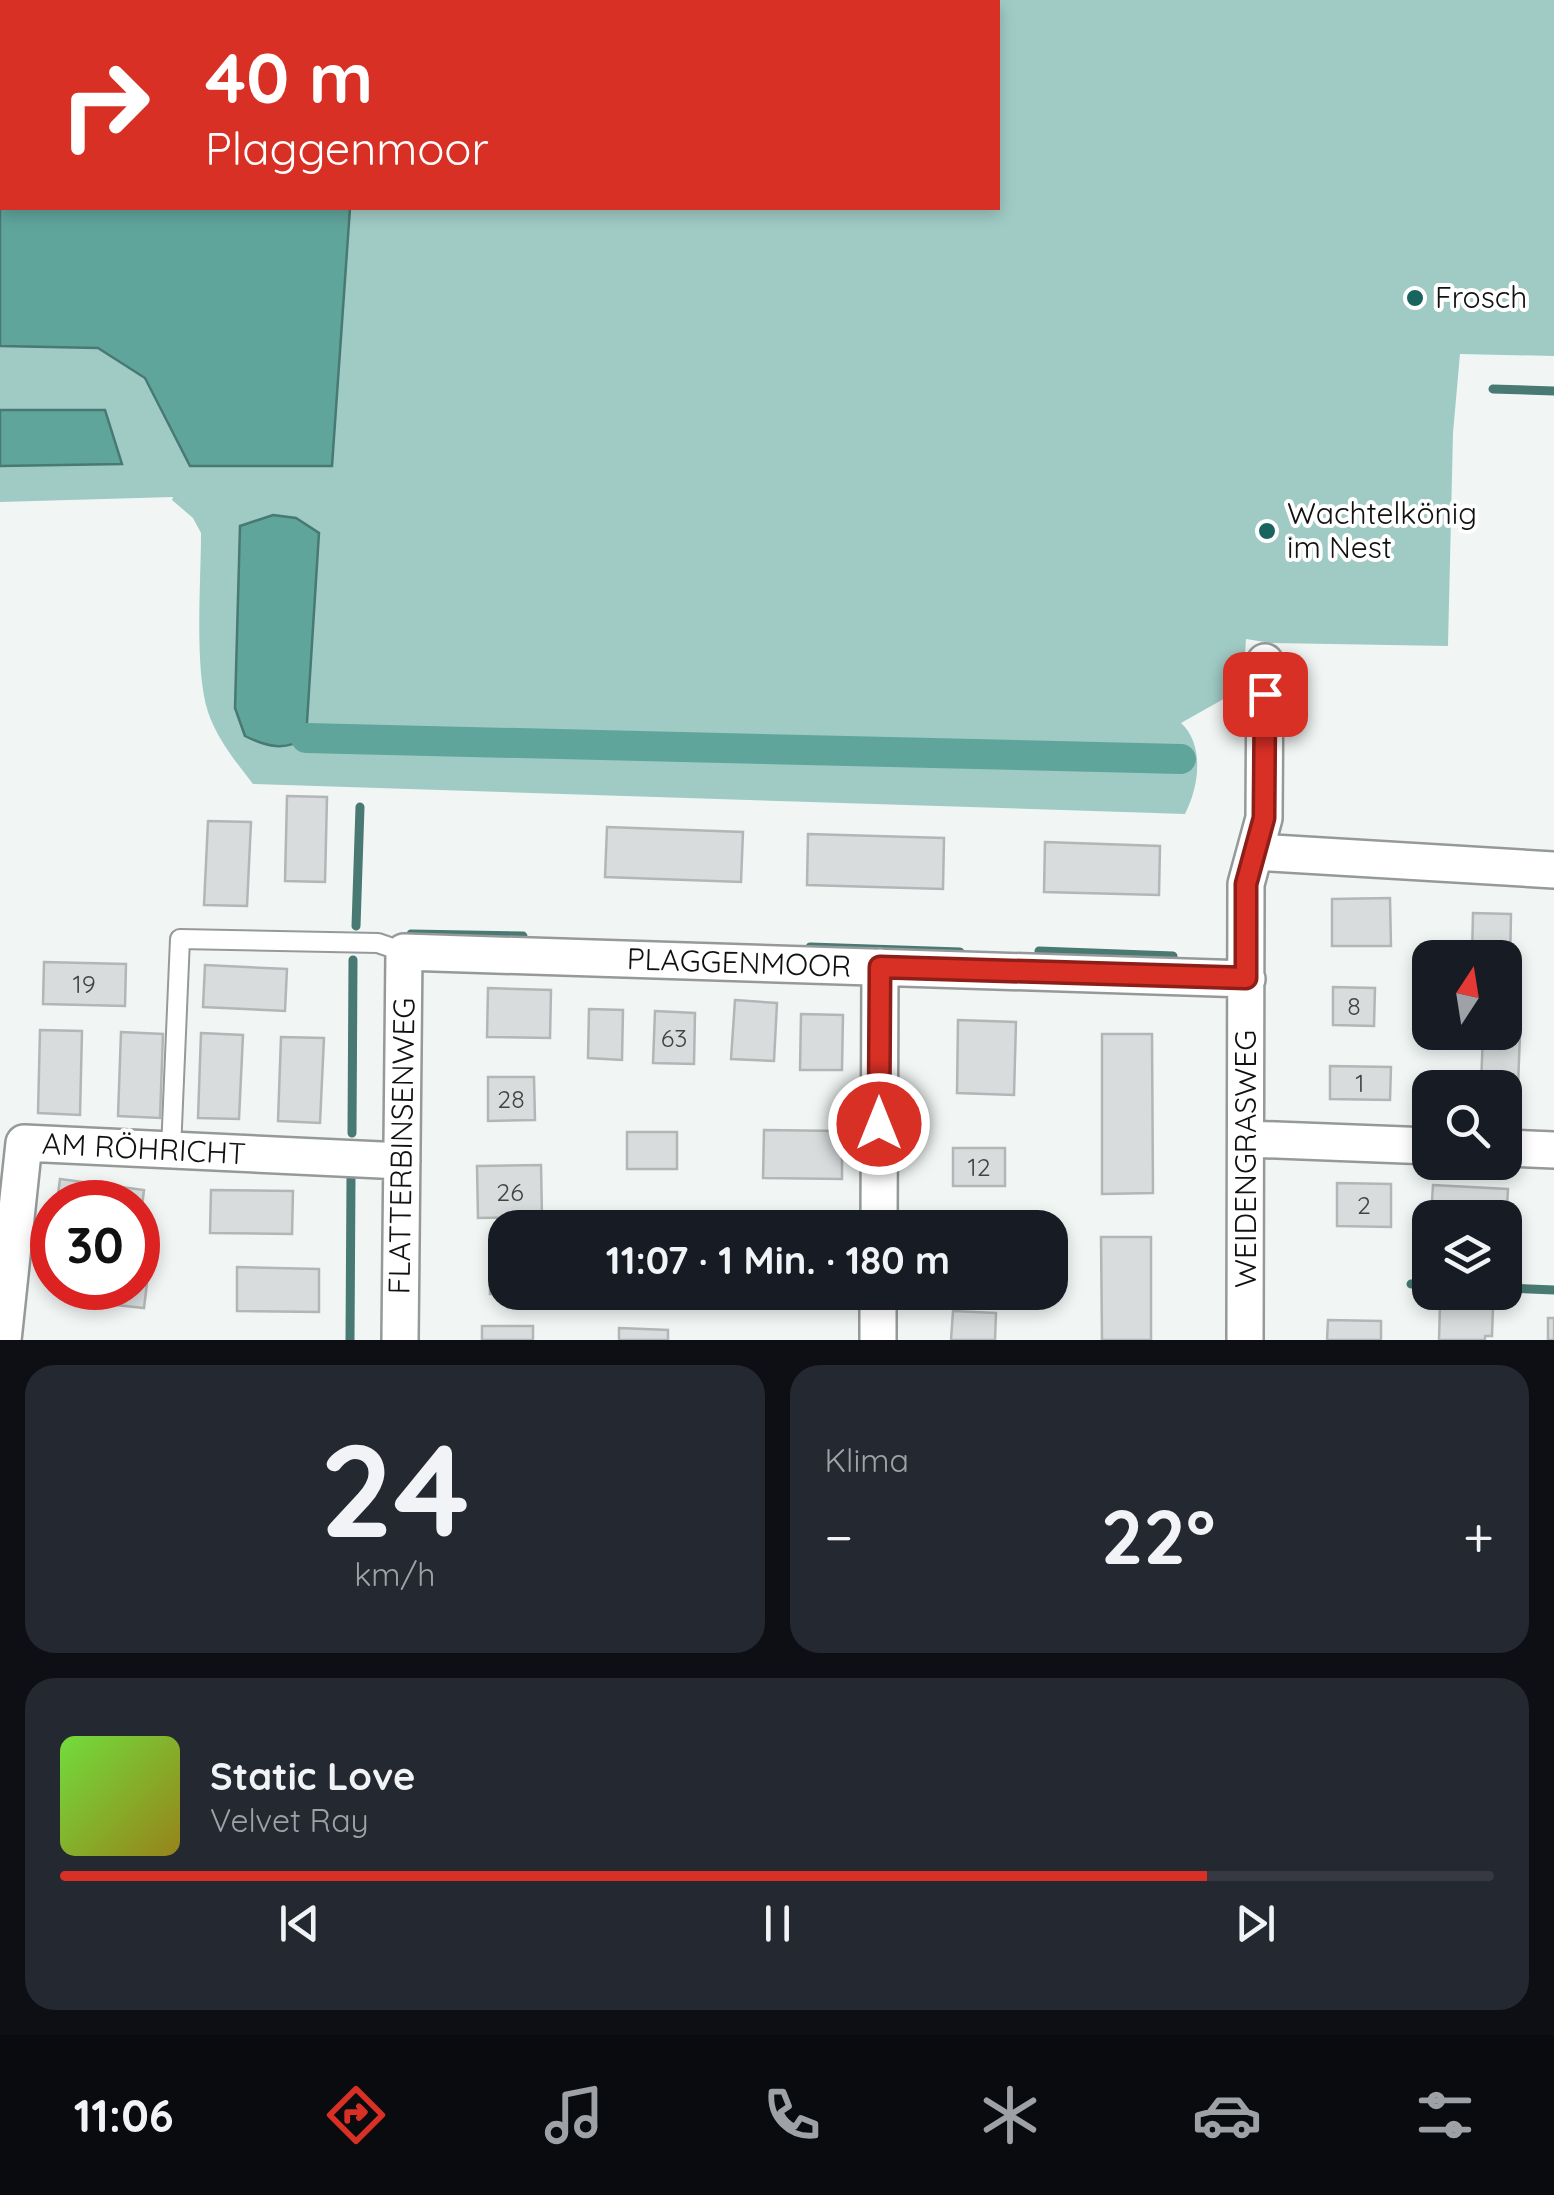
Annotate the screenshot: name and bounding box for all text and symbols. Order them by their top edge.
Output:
text: 40 m [205,33,373,121]
icon: right [40,40,170,170]
text: Plaggenmoor [205,120,489,176]
place label: Frosch [1435,278,1527,316]
marker: Frosch [1404,287,1426,309]
place label: Wachtelkönig im Nest [1287,494,1477,566]
marker: Wachtelkönig im Nest [1256,520,1278,542]
pin [1223,652,1308,737]
icon: arrive [1238,667,1293,722]
street label: PLAGGENMOOR [626,939,852,985]
north arrow [1412,940,1522,1050]
map controls [1412,940,1522,1310]
house number: 19 [72,968,96,999]
house number: 8 [1347,990,1361,1021]
street label: FLATTERBINSENWEG [379,997,423,1295]
house number: 63 [661,1022,687,1053]
street label: WEIDENGRASWEG [1226,1030,1264,1288]
house number: 1 [1355,1067,1365,1098]
button: search [1412,1070,1522,1180]
position arrow [827,1072,931,1176]
house number: 28 [497,1083,525,1114]
street label: AM RÖHRICHT [41,1124,247,1172]
house number: 12 [967,1151,991,1182]
house number: 26 [496,1176,524,1207]
speed limit sign: 30 [30,1180,160,1310]
house number: 2 [1357,1189,1371,1220]
button: layers [1412,1200,1522,1310]
text: 11:07 · 1 Min. · 180 m [606,1236,950,1284]
text: 24 [320,1407,470,1570]
text: Klima [825,1440,909,1480]
text: 22° [1101,1489,1215,1583]
text: − [825,1502,853,1571]
text: + [1463,1502,1494,1571]
text: km/h [354,1554,435,1594]
text: Static Love [210,1752,415,1800]
text: Velvet Ray [210,1800,369,1840]
icon: previous [272,1896,327,1951]
icon: pause [750,1896,805,1951]
icon: next [1228,1896,1283,1951]
icon: directions [321,2080,391,2150]
icon: music [539,2080,609,2150]
icon: phone [757,2080,827,2150]
icon: climate [975,2080,1045,2150]
icon: car [1192,2080,1262,2150]
icon: filters [1410,2080,1480,2150]
text: 11:06 [74,2087,174,2143]

